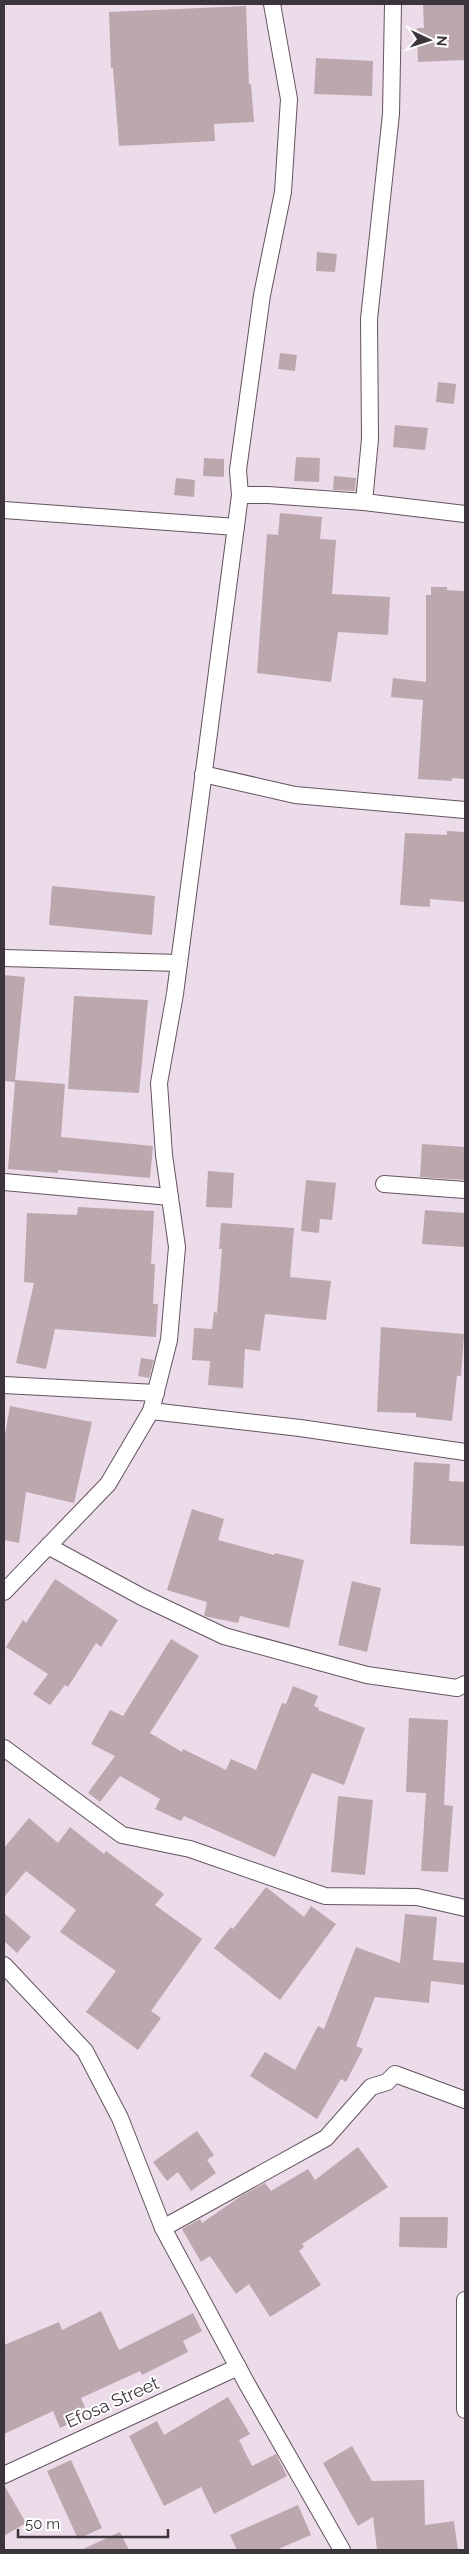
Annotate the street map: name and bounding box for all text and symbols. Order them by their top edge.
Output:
north arrow [404,15,454,65]
text: N [434,35,450,47]
street label: Efosa Street [62,2372,162,2432]
scale bar [18,2506,168,2538]
text: 50 m [25,2515,60,2533]

